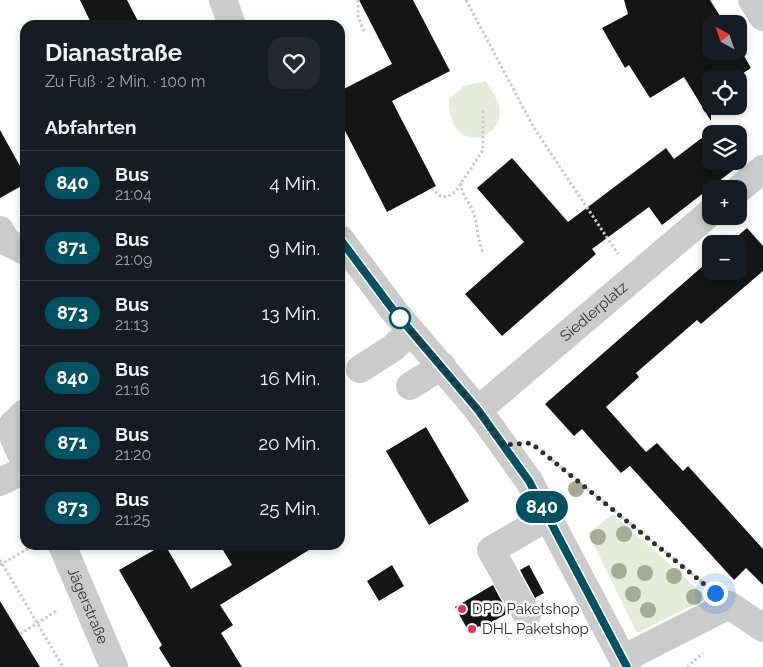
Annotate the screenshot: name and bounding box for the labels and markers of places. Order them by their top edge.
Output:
unlabelled marker [389,307,411,329]
place label: DPD Paketshop [472,600,580,618]
marker: DPD Paketshop [456,603,468,615]
place label: DHL Paketshop [482,620,589,638]
marker: DHL Paketshop [466,623,478,635]

